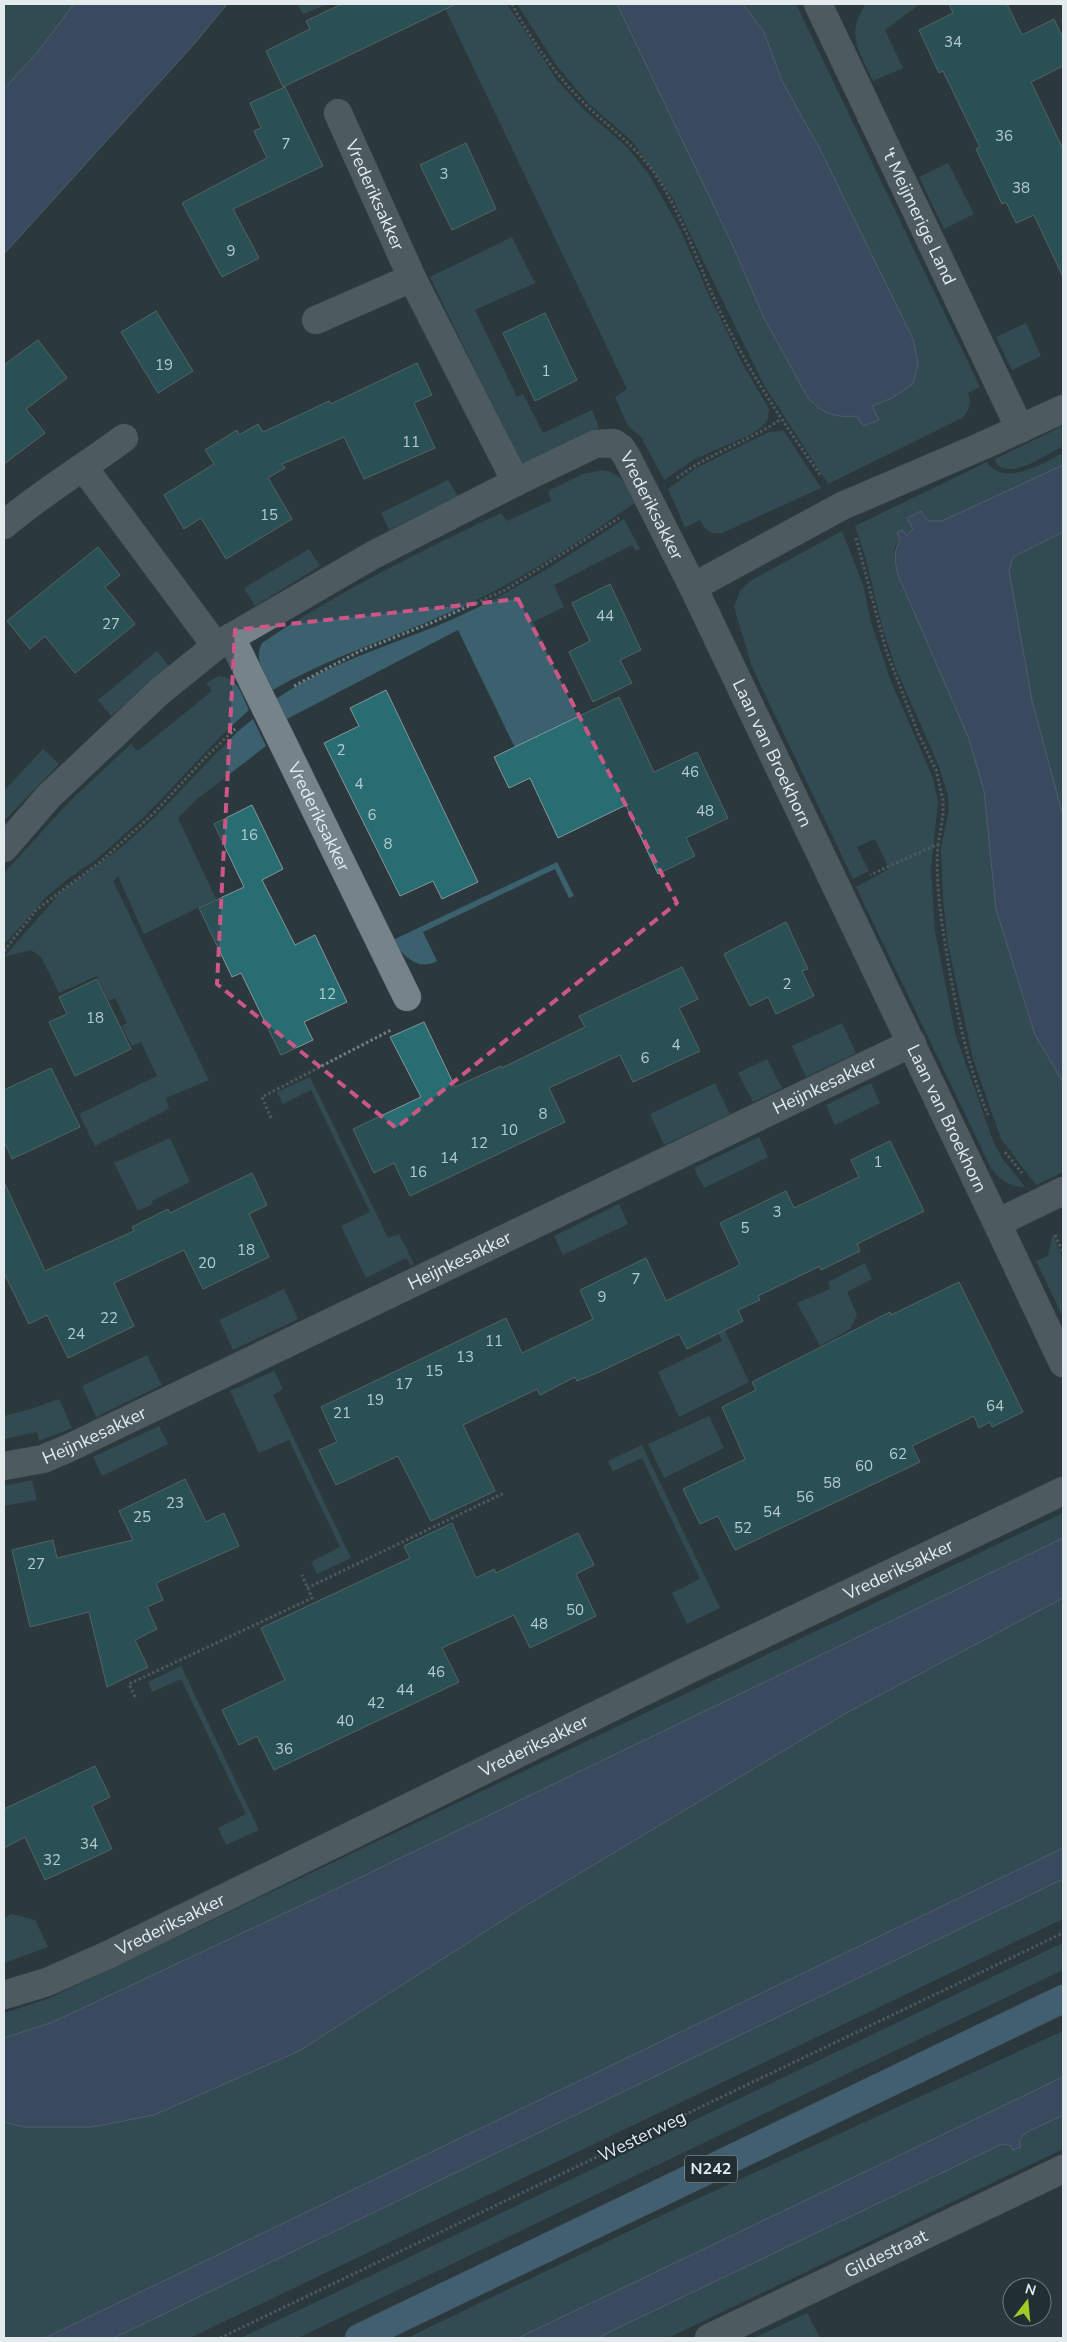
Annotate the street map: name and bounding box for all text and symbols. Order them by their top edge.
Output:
house number: 34 [944,32,962,52]
house number: 36 [995,126,1013,146]
house number: 7 [281,134,291,154]
street label: Vrederiksakker [339,135,410,255]
street label: 't Meijmerige Land [876,144,962,289]
house number: 3 [439,164,449,184]
house number: 38 [1012,178,1030,198]
house number: 9 [226,241,236,261]
house number: 19 [155,355,173,375]
house number: 1 [541,361,551,381]
house number: 11 [402,432,420,452]
street label: Vrederiksakker [614,446,690,565]
house number: 15 [260,505,278,525]
house number: 44 [596,606,614,626]
house number: 27 [102,614,120,634]
street label: Laan van Broekhorn [727,675,818,831]
house number: 2 [336,740,346,760]
street label: Vrederiksakker [282,757,356,876]
house number: 46 [681,762,699,782]
house number: 4 [354,774,364,794]
house number: 48 [696,801,714,821]
house number: 6 [367,805,377,825]
house number: 16 [240,825,258,845]
house number: 8 [383,834,393,854]
house number: 2 [782,974,792,994]
house number: 12 [318,984,336,1004]
house number: 18 [86,1008,104,1028]
house number: 4 [671,1035,681,1055]
street label: Laan van Broekhorn [901,1041,993,1196]
house number: 6 [640,1048,650,1068]
street label: Heijnkesakker [769,1050,881,1120]
house number: 8 [538,1104,548,1124]
house number: 10 [500,1120,518,1140]
house number: 12 [470,1133,488,1153]
house number: 14 [440,1148,458,1168]
house number: 1 [873,1152,883,1172]
house number: 16 [409,1162,427,1182]
house number: 3 [772,1202,782,1222]
house number: 5 [740,1218,750,1238]
street label: Heijnkesakker [404,1225,516,1296]
house number: 18 [237,1240,255,1260]
house number: 20 [198,1253,216,1273]
house number: 7 [631,1269,641,1289]
house number: 9 [597,1287,607,1307]
house number: 22 [100,1308,118,1328]
house number: 24 [67,1324,85,1344]
house number: 11 [485,1331,503,1351]
house number: 13 [456,1347,474,1367]
house number: 15 [425,1361,443,1381]
house number: 17 [395,1374,413,1394]
house number: 19 [366,1390,384,1410]
house number: 64 [986,1396,1004,1416]
street label: Heijnkesakker [39,1400,151,1470]
house number: 21 [333,1403,351,1423]
house number: 62 [889,1444,907,1464]
house number: 60 [855,1456,873,1476]
house number: 58 [823,1473,841,1493]
house number: 56 [796,1487,814,1507]
house number: 23 [166,1493,184,1513]
house number: 54 [763,1502,781,1522]
house number: 25 [133,1507,151,1527]
house number: 52 [734,1518,752,1538]
street label: Vrederiksakker [839,1533,958,1606]
house number: 27 [27,1554,45,1574]
house number: 50 [566,1600,584,1620]
house number: 48 [530,1614,548,1634]
house number: 46 [427,1662,445,1682]
house number: 44 [396,1680,414,1700]
house number: 42 [367,1693,385,1713]
street label: Vrederiksakker [474,1709,593,1783]
house number: 40 [336,1711,354,1731]
house number: 36 [275,1739,293,1759]
house number: 34 [80,1834,98,1854]
house number: 32 [43,1850,61,1870]
street label: Vrederiksakker [111,1887,229,1962]
street label: Westerweg [594,2104,690,2168]
road number: N242 [685,2156,737,2182]
street label: Gildestraat [840,2223,932,2284]
north arrow [1002,2277,1052,2327]
text: N [1023,2279,1038,2301]

